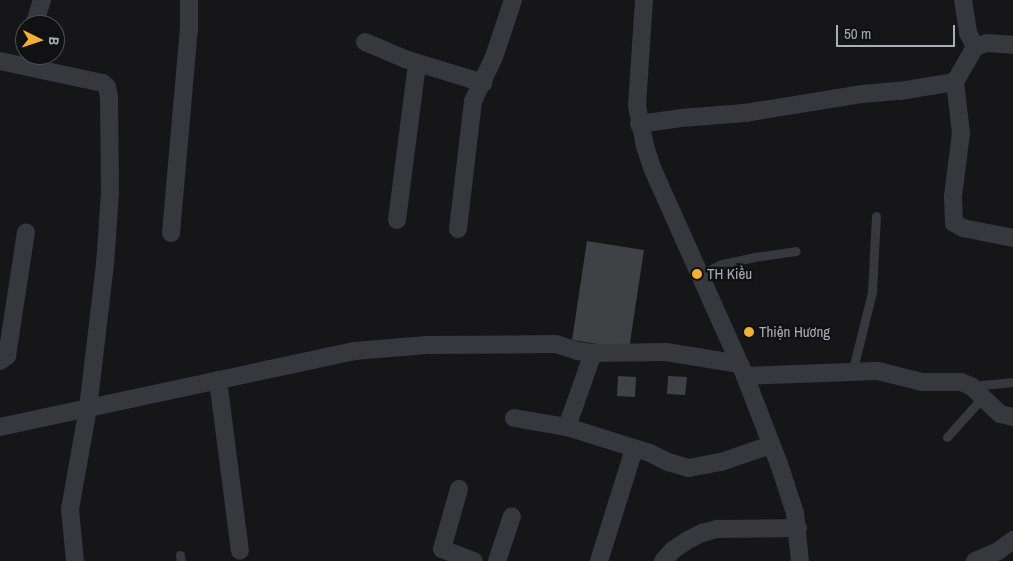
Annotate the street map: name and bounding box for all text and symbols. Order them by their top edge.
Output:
north arrow [15,15,65,65]
scale bar [838,15,957,47]
text: 50 m [844,23,871,44]
text: B [45,36,63,46]
place label: TH Kiều [707,265,752,283]
marker: TH Kiều [691,268,703,280]
place label: Thiện Hương [759,323,830,341]
marker: Thiện Hương [743,326,755,338]

